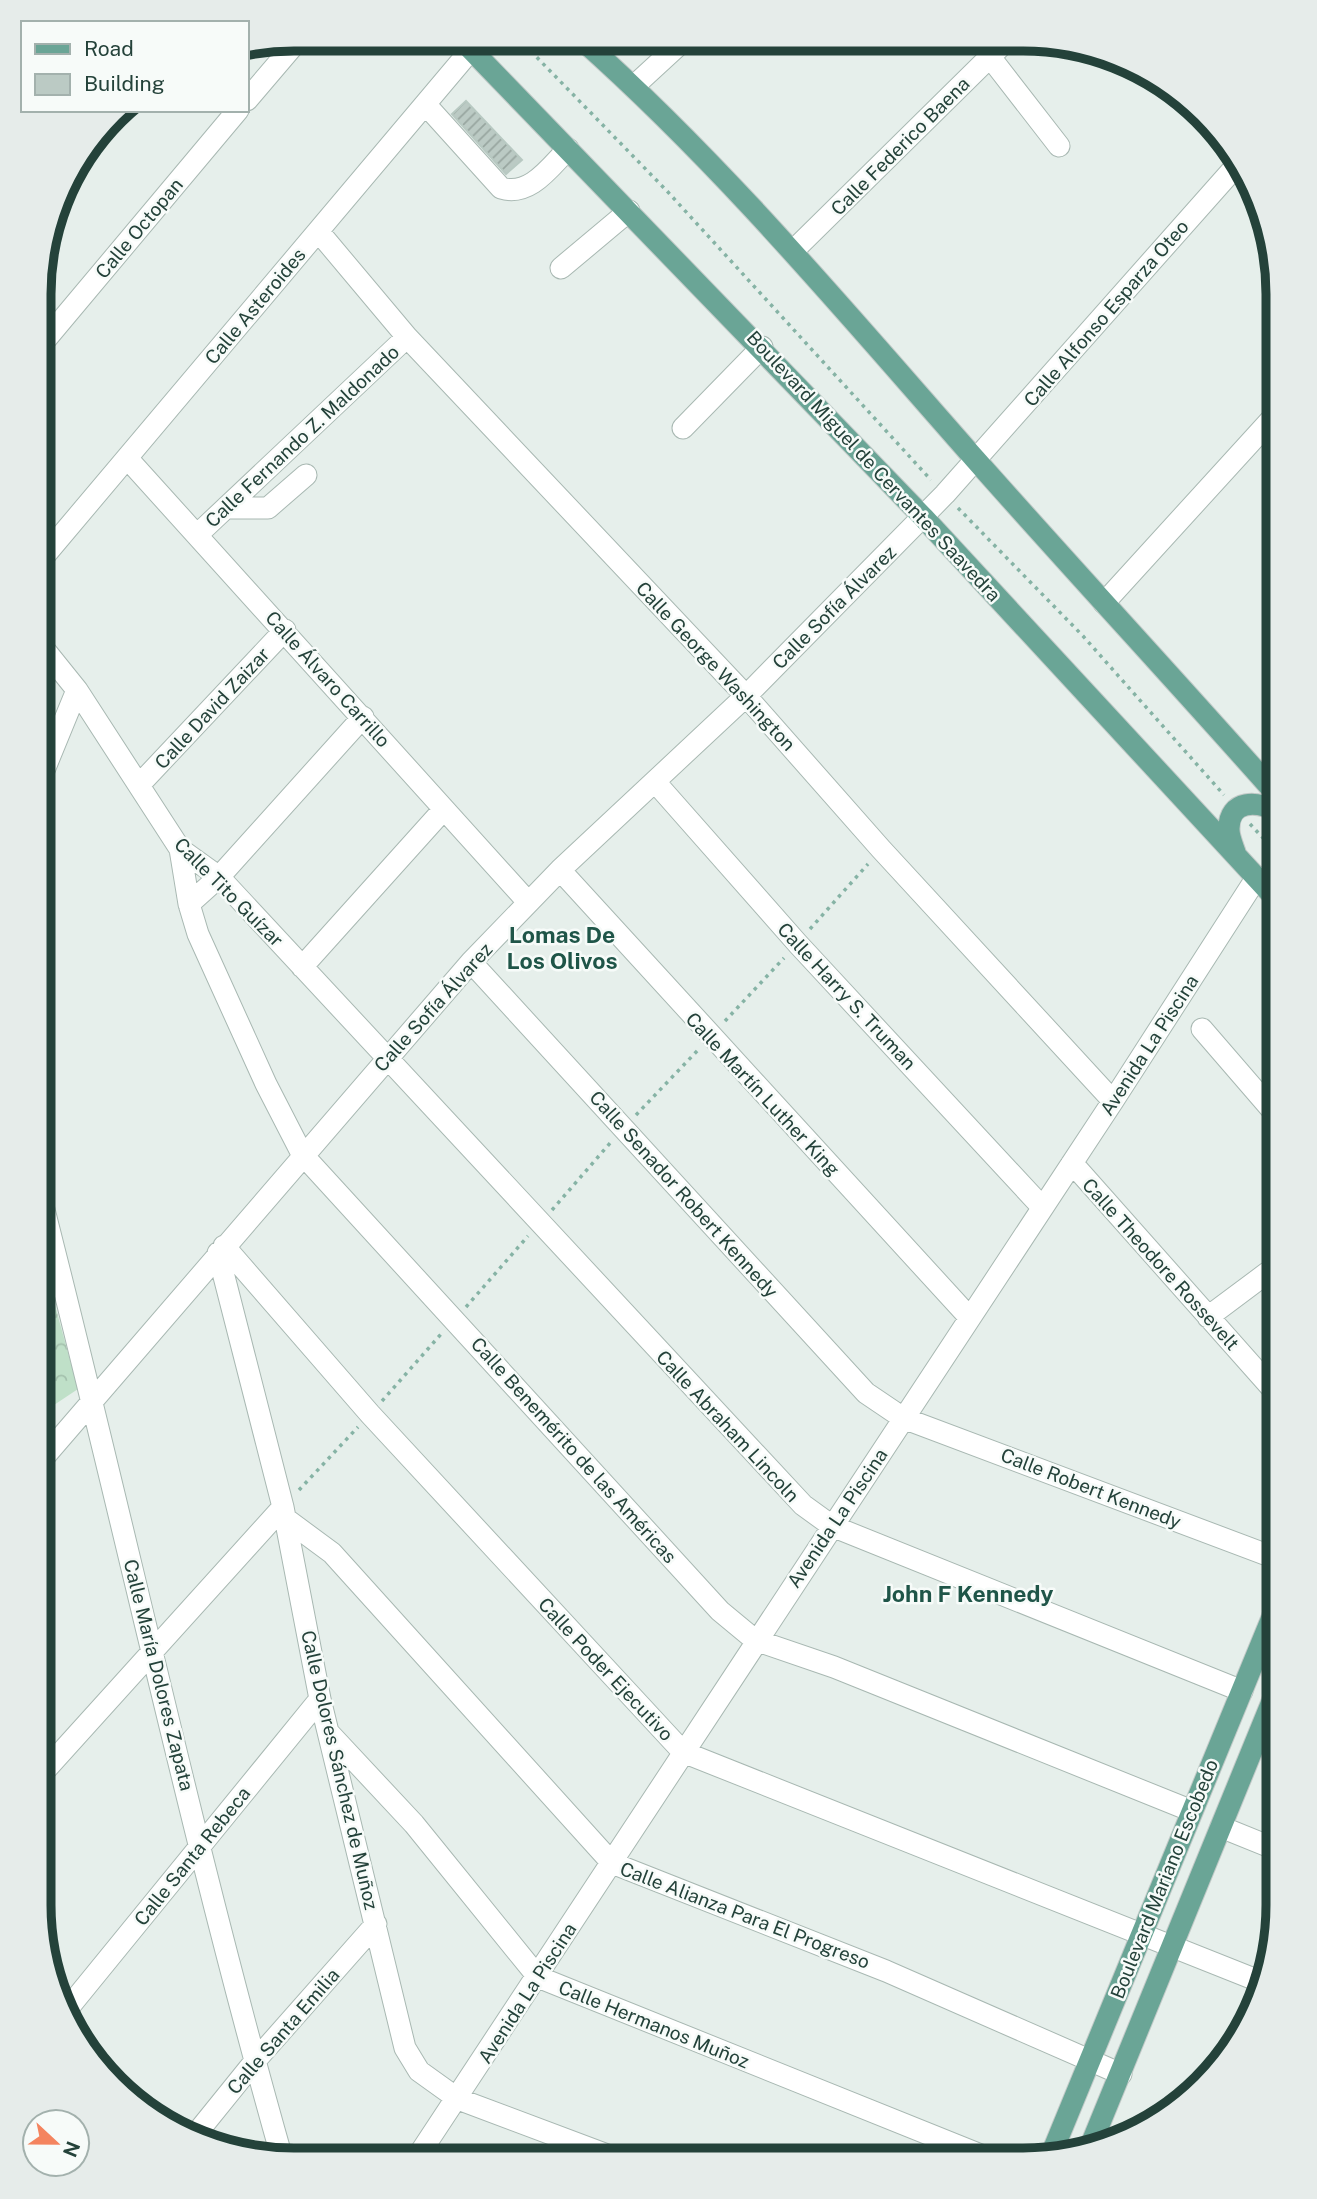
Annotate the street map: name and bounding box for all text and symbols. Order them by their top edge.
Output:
legend [21,21,248,112]
text: Road [84,36,134,61]
text: Building [84,71,165,96]
street label: Calle Federico Baena [826,72,974,220]
street label: Calle Octopan [91,174,187,282]
street label: Calle Alfonso Esparza Oteo [1019,215,1193,411]
street label: Calle Asteroides [200,244,310,368]
street label: Boulevard Miguel de Cervantes Saavedra [743,326,1005,606]
street label: Calle Fernando Z. Maldonado [201,340,403,532]
street label: Calle Sofía Álvarez [768,541,900,673]
street label: Calle George Washington [632,577,800,755]
street label: Calle Álvaro Carrillo [261,606,395,752]
street label: Calle David Zaizar [150,643,274,773]
street label: Calle Tito Guízar [170,833,288,951]
street label: Calle Harry S. Truman [773,918,921,1074]
district label: Lomas De Los Olivos [506,921,618,974]
street label: Calle Sofía Álvarez [369,938,497,1076]
street label: Avenida La Piscina [1095,971,1203,1119]
street label: Calle Martín Luther King [682,1008,845,1180]
street label: Calle Senador Robert Kennedy [585,1086,783,1302]
street label: Calle Theodore Rossevelt [1078,1174,1244,1354]
street label: Calle Benemérito de las Américas [467,1333,681,1567]
street label: Calle Abraham Lincoln [652,1346,804,1506]
street label: Calle Robert Kennedy [998,1443,1184,1533]
street label: Avenida La Piscina [782,1444,892,1592]
street label: Calle María Dolores Zapata [120,1557,198,1793]
district label: John F Kennedy [883,1580,1053,1607]
street label: Calle Poder Ejecutivo [534,1593,678,1745]
street label: Calle Dolores Sánchez de Muñoz [297,1628,383,1912]
street label: Boulevard Mariano Escobedo [1106,1756,1222,2002]
street label: Calle Santa Rebeca [129,1782,255,1930]
street label: Calle Alianza Para El Progreso [617,1857,873,1973]
street label: Avenida La Piscina [473,1919,581,2067]
street label: Calle Santa Emilia [222,1964,344,2098]
street label: Calle Hermanos Muñoz [556,1976,752,2072]
north arrow [21,2108,91,2178]
text: N [59,2138,85,2160]

